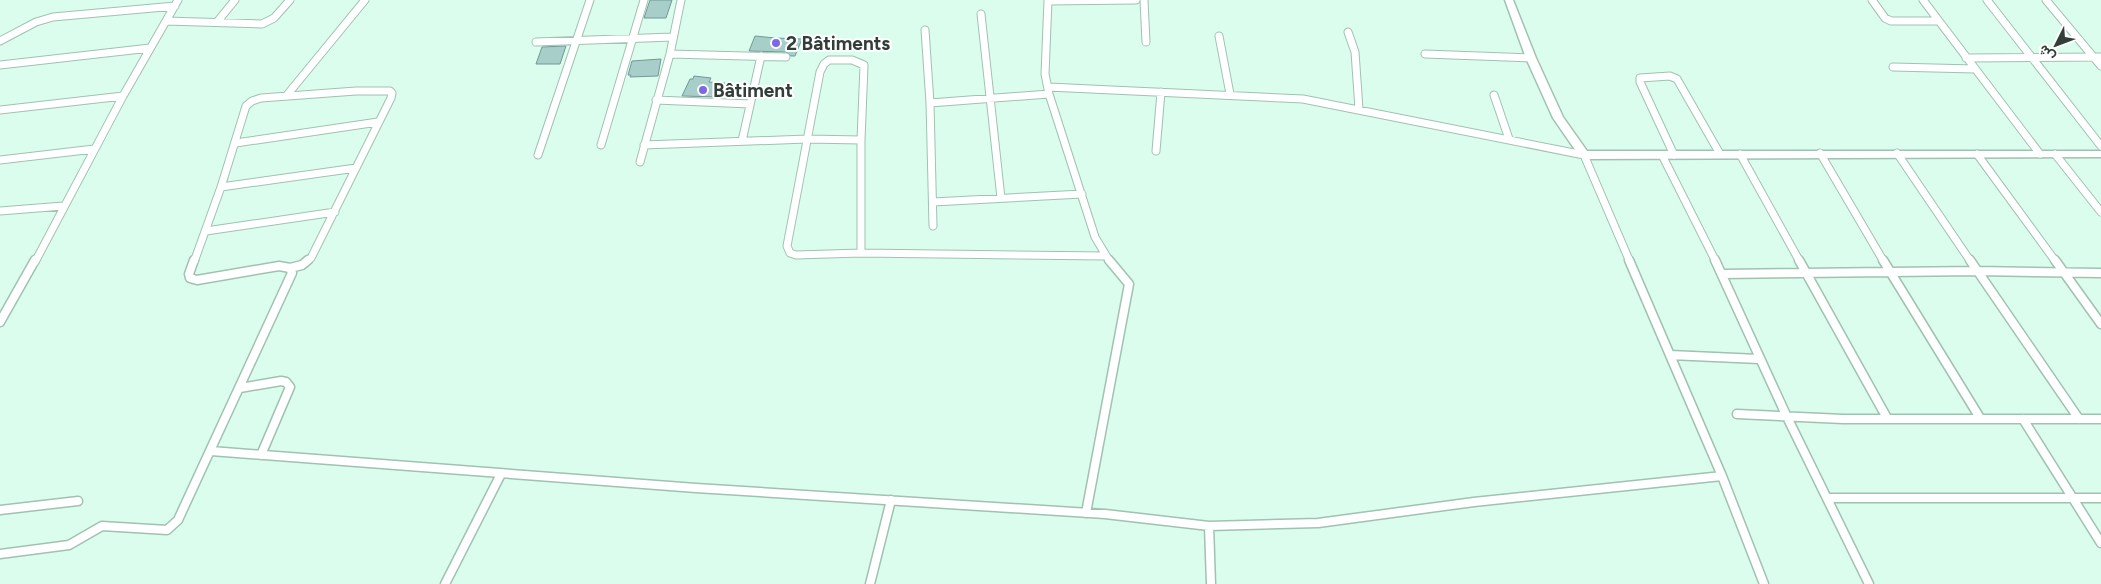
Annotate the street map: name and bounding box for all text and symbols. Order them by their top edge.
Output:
north arrow [2031,20,2081,70]
place label: 2 Bâtiments [786,32,890,55]
marker: 2 Bâtiments [770,37,782,49]
text: ش [2035,41,2059,65]
place label: Bâtiment [713,79,793,102]
marker: Bâtiment [697,84,709,96]

